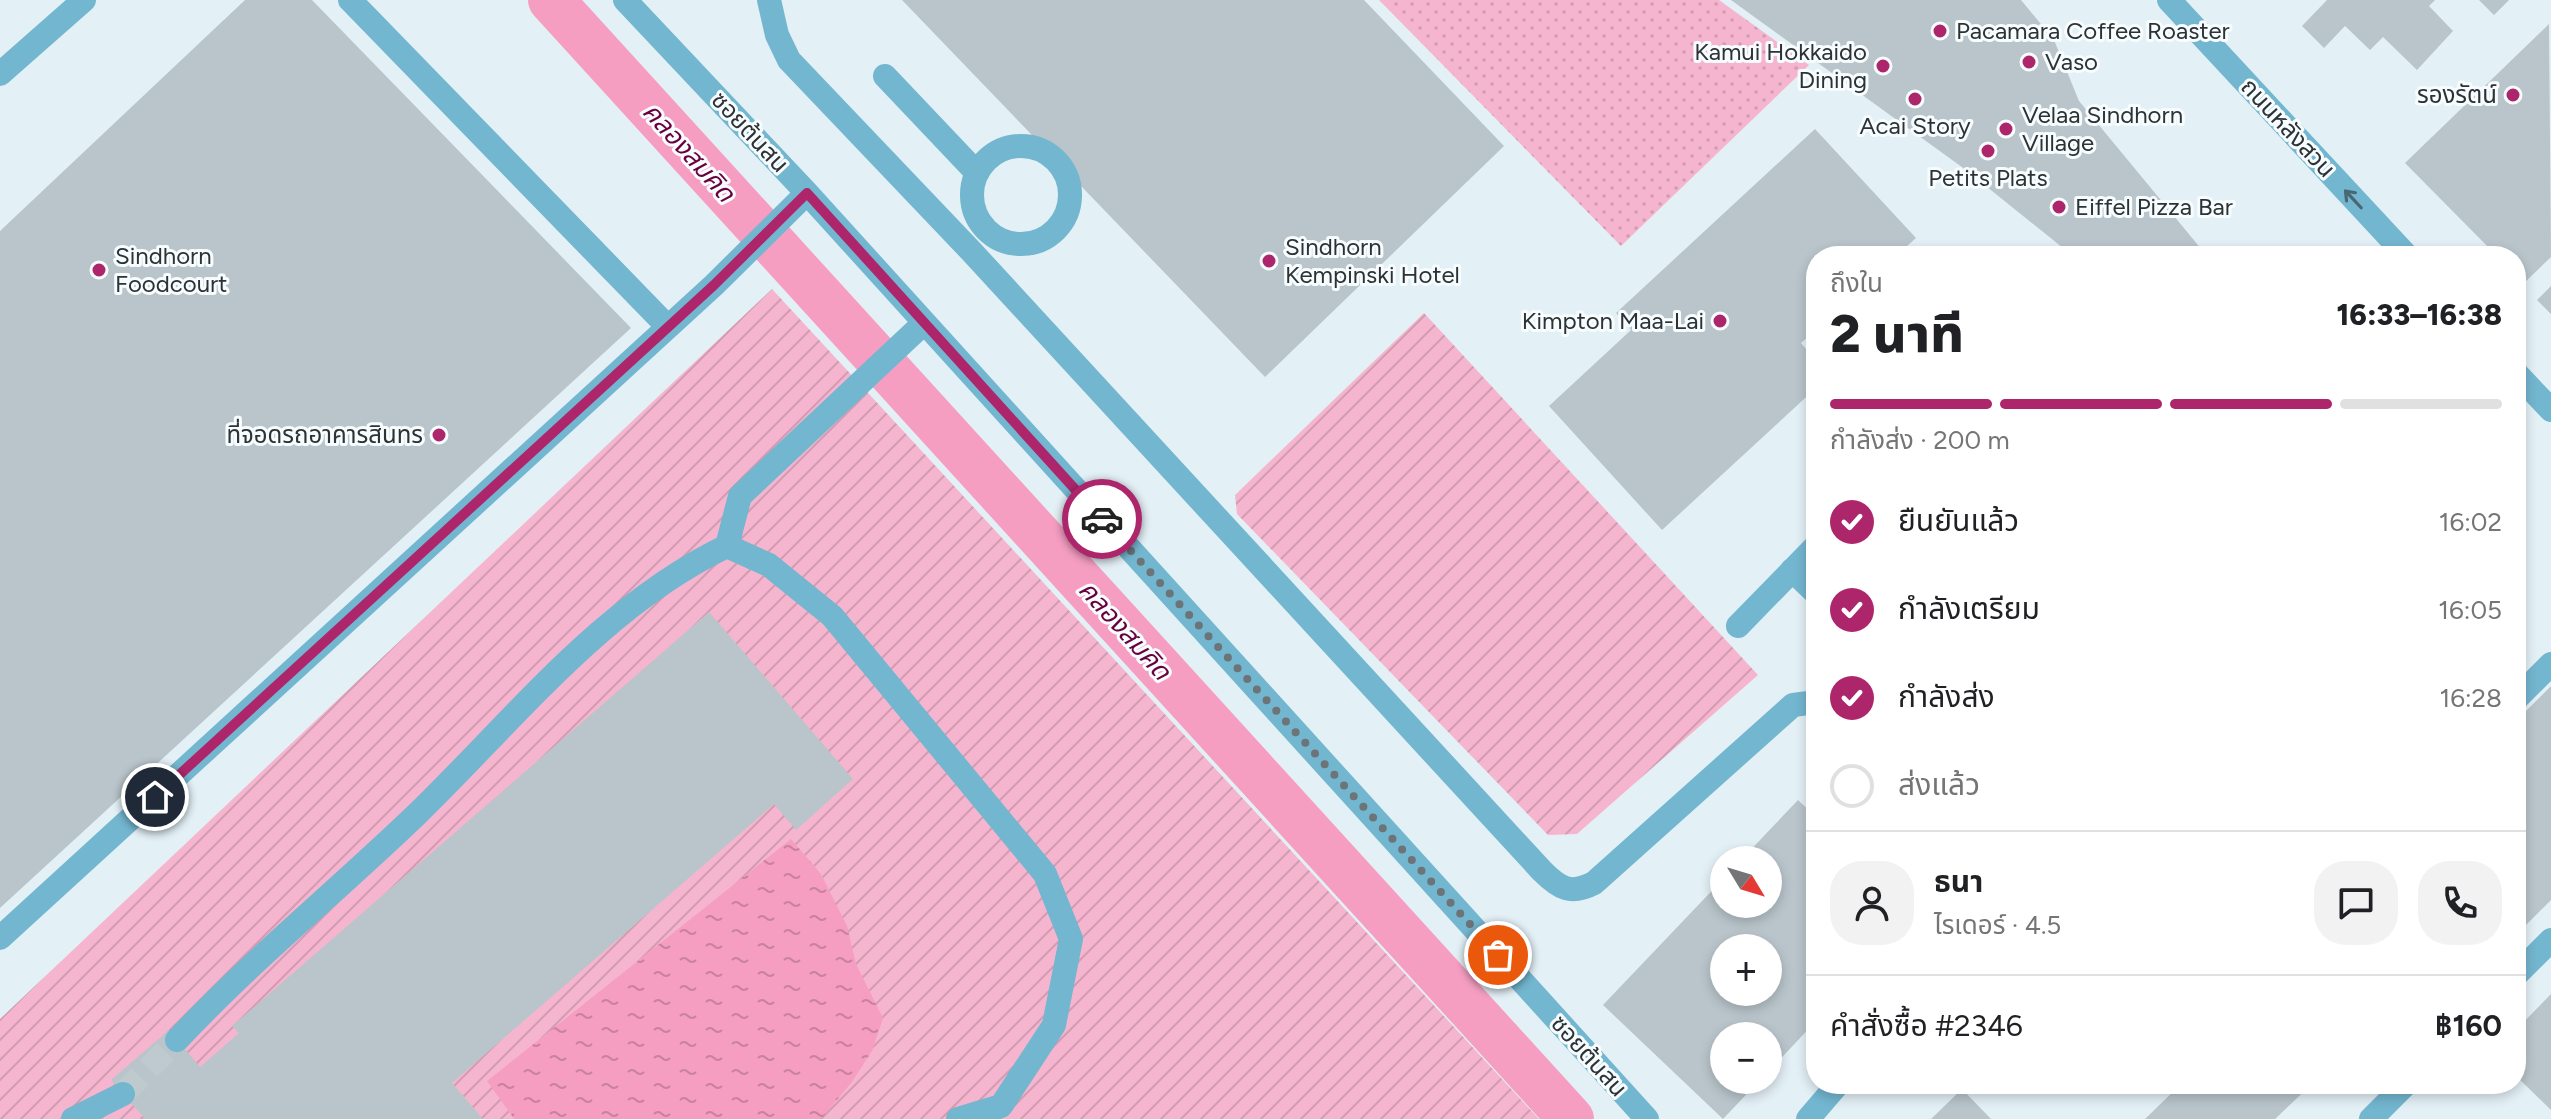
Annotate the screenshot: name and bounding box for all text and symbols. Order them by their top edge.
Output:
place label: Pacamara Coffee Roaster [1956,16,2230,45]
marker: Pacamara Coffee Roaster [1931,22,1949,40]
place label: Kamui Hokkaido Dining [1694,37,1867,94]
place label: Vaso [2045,47,2098,76]
marker: Vaso [2020,53,2038,71]
marker: Kamui Hokkaido Dining [1874,57,1892,75]
street label: ถนนหลังสวน [2235,72,2342,183]
place label: รองรัตน์ [2417,80,2497,109]
street label: ซอยต้นสน [706,85,795,178]
marker: รองรัตน์ [2504,86,2522,104]
marker: Acai Story [1906,90,1924,108]
water label: คลองสมคิด [636,96,743,209]
place label: Velaa Sindhorn Village [2022,100,2183,157]
place label: Acai Story [1859,111,1971,140]
marker: Velaa Sindhorn Village [1997,120,2015,138]
marker: Petits Plats [1979,142,1997,160]
place label: Petits Plats [1928,163,2048,192]
one-way arrow [2344,189,2363,209]
place label: Eiffel Pizza Bar [2075,192,2233,221]
marker: Eiffel Pizza Bar [2050,198,2068,216]
place label: Sindhorn Kempinski Hotel [1285,232,1460,289]
place label: Sindhorn Foodcourt [115,241,227,298]
marker: Sindhorn Kempinski Hotel [1260,252,1278,270]
marker: Sindhorn Foodcourt [90,261,108,279]
text: ถึงใน [1830,267,1883,299]
text: 16:33–16:38 [2337,296,2502,333]
text: 2 นาที [1830,303,1964,365]
place label: Kimpton Maa-Lai [1522,306,1704,335]
marker: Kimpton Maa-Lai [1711,312,1729,330]
place label: ที่จอดรถอาคารสินทร [226,418,423,449]
text: กำลังส่ง · 200 m [1830,424,2010,456]
marker: ที่จอดรถอาคารสินทร [430,426,448,444]
courier [1062,479,1142,559]
icon: car [1080,497,1124,541]
icon: check [1830,500,1874,544]
text: ยืนยันแล้ว [1898,502,2019,539]
text: 16:02 [2439,506,2502,538]
water label: คลองสมคิด [1072,574,1179,687]
icon: check [1830,588,1874,632]
text: กำลังเตรียม [1898,590,2040,627]
text: 16:05 [2438,594,2502,626]
icon: check [1830,676,1874,720]
text: กำลังส่ง [1898,678,1995,715]
text: 16:28 [2439,682,2502,714]
pin [121,763,189,831]
text: ส่งแล้ว [1898,766,1980,803]
icon: home [133,775,177,819]
north arrow [1710,846,1782,918]
map controls [1710,846,1782,1094]
button: person [1830,861,1914,945]
button: chat [2314,861,2398,945]
button: phone [2418,861,2502,945]
text: ธนา [1934,863,1983,900]
text: ไรเดอร์ · 4.5 [1934,909,2061,941]
pin [1464,921,1532,989]
icon: bag [1476,933,1520,977]
button: + [1710,934,1782,1006]
text: คำสั่งซื้อ #2346 [1830,1007,2023,1044]
text: ฿160 [2435,1007,2502,1044]
street label: ซอยต้นสน [1545,1009,1634,1102]
button: − [1710,1022,1782,1094]

